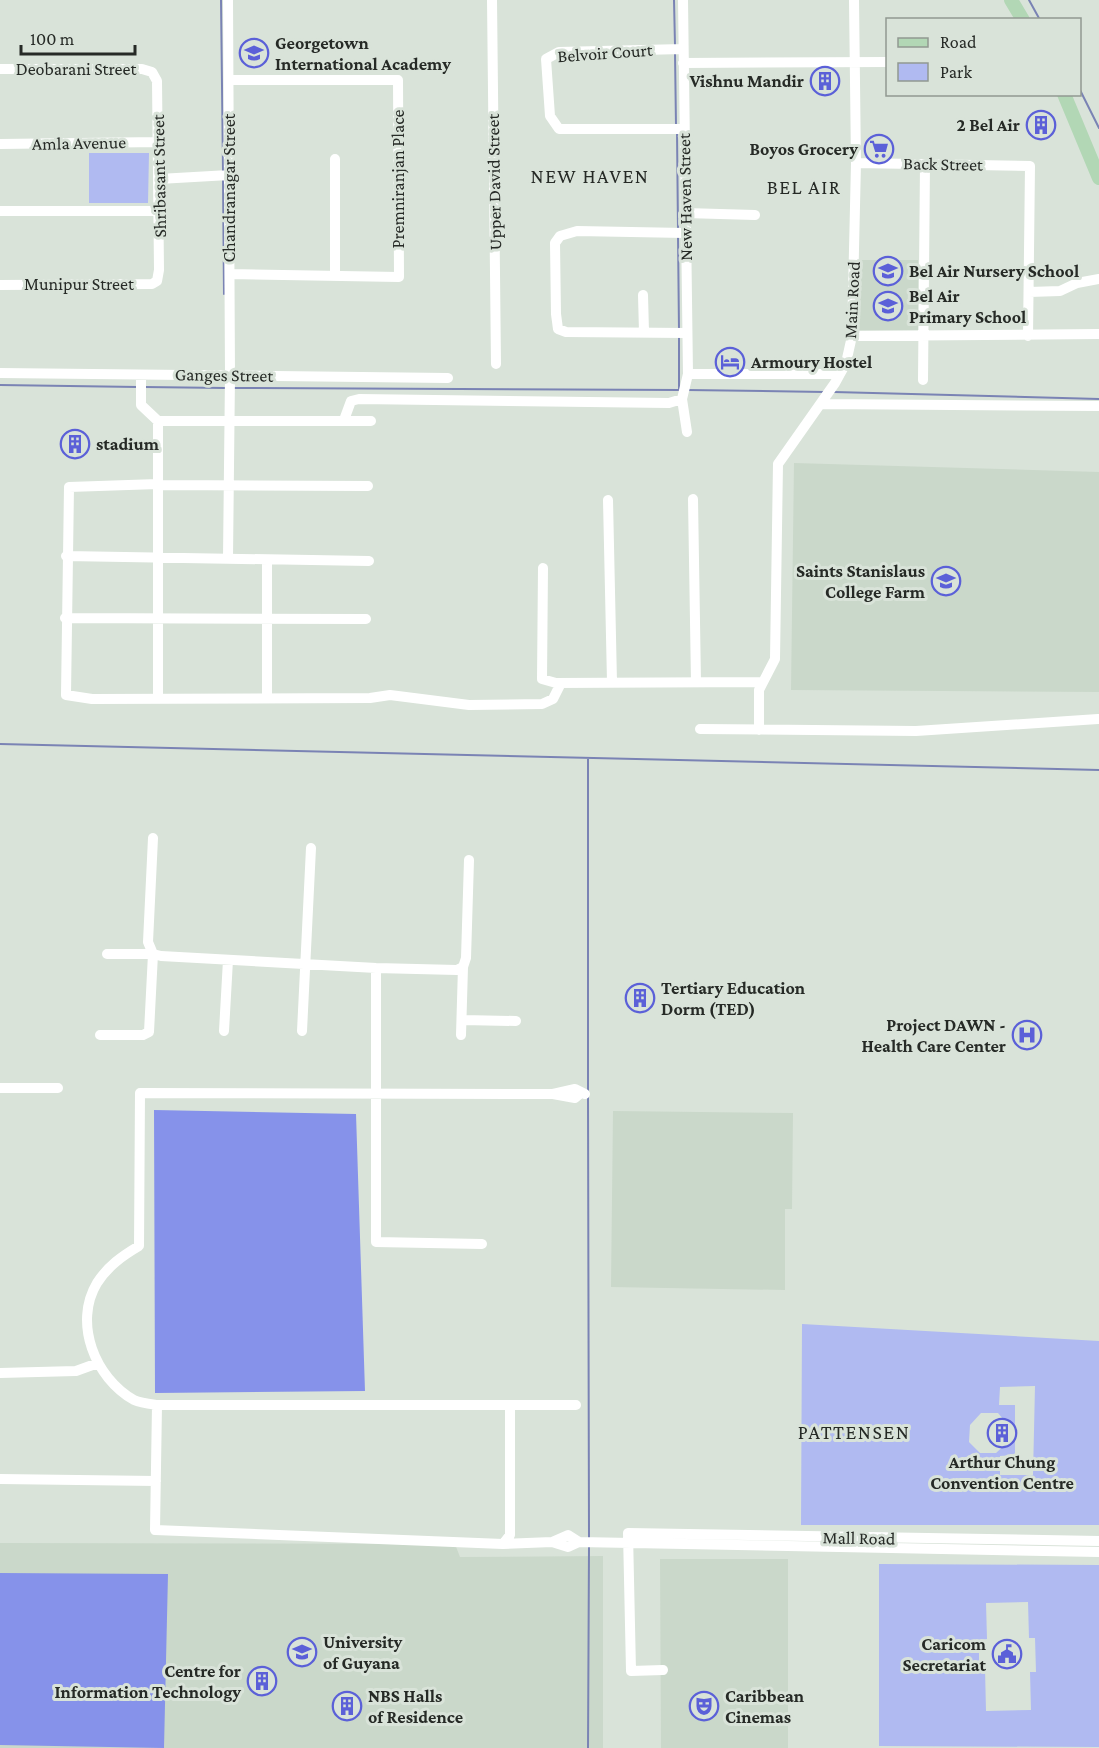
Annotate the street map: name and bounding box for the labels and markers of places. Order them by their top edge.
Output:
place label: Georgetown International Academy [275,33,451,74]
school or university icon: Georgetown International Academy [238,37,270,69]
building icon: Vishnu Mandir [809,65,841,97]
place label: Vishnu Mandir [689,71,804,91]
building icon: 2 Bel Air [1025,109,1057,141]
place label: 2 Bel Air [957,115,1020,135]
supermarket icon: Boyos Grocery [863,133,895,165]
place label: Boyos Grocery [749,139,858,159]
school or university icon: Bel Air Nursery School [872,255,904,287]
place label: Bel Air Nursery School [909,261,1079,281]
place label: Bel Air Primary School [909,286,1026,327]
school or university icon: Bel Air Primary School [872,290,904,322]
hotel icon: Armoury Hostel [714,346,746,378]
place label: Armoury Hostel [750,352,872,372]
building icon: stadium [59,428,91,460]
place label: stadium [96,434,160,454]
place label: Saints Stanislaus College Farm [796,561,926,602]
school or university icon: Saints Stanislaus College Farm [930,565,962,597]
place label: Tertiary Education Dorm (TED) [661,978,806,1020]
building icon: Tertiary Education Dorm (TED) [624,982,656,1014]
place label: Project DAWN - Health Care Center [861,1015,1006,1056]
hospital icon: Project DAWN - Health Care Center [1011,1019,1043,1051]
building icon: Arthur Chung Convention Centre [986,1417,1018,1449]
place label: Arthur Chung Convention Centre [930,1452,1074,1493]
place label: University of Guyana [323,1632,403,1673]
place label: Caricom Secretariat [903,1634,987,1675]
school or university icon: University of Guyana [286,1636,318,1668]
public building icon: Caricom Secretariat [991,1638,1023,1670]
place label: Centre for Information Technology [55,1661,241,1702]
building icon: Centre for Information Technology [246,1665,278,1697]
place label: NBS Halls of Residence [368,1686,463,1727]
place label: Caribbean Cinemas [725,1686,805,1727]
building icon: NBS Halls of Residence [331,1690,363,1722]
theatre icon: Caribbean Cinemas [688,1690,720,1722]

